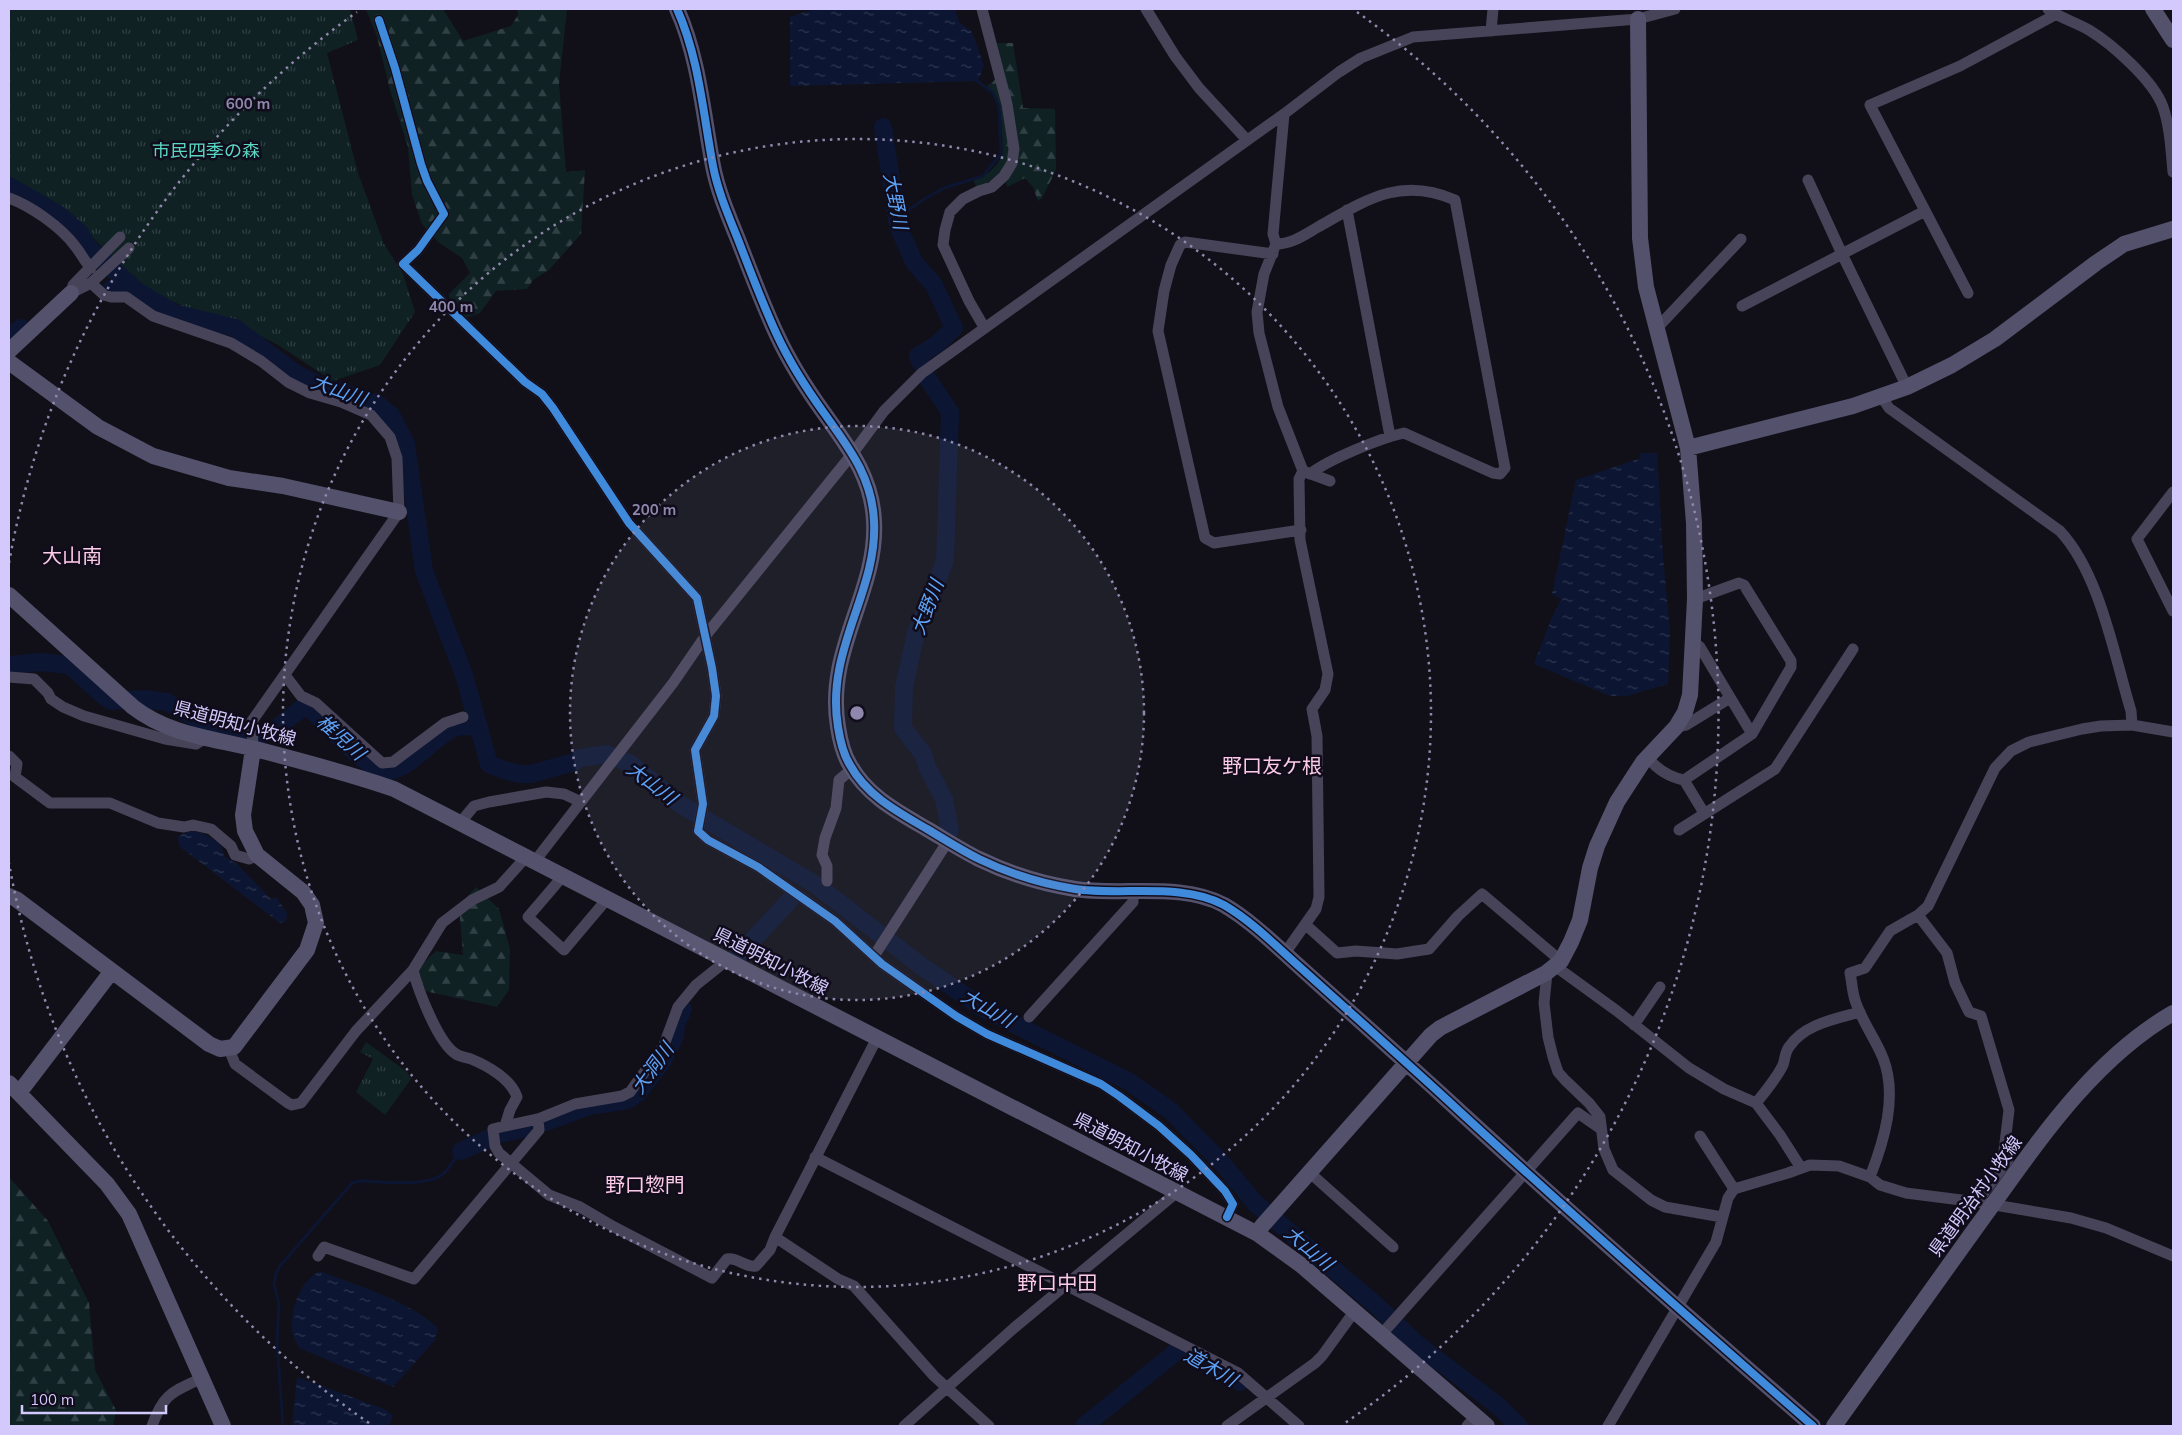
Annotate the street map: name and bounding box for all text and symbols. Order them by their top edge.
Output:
text: 600 m [226,94,270,113]
park label: 市民四季の森 [152,139,260,162]
water label: 大野川 [879,171,914,233]
text: 400 m [429,297,473,316]
water label: 大山川 [308,369,372,412]
text: 200 m [632,500,676,519]
district label: 大山南 [42,543,102,568]
water label: 大野川 [906,574,949,638]
street label: 県道明知小牧線 [171,696,299,750]
centre of rings [848,704,866,722]
water label: 椎児川 [312,709,372,766]
district label: 野口友ケ根 [1222,753,1322,778]
water label: 大山川 [622,756,684,811]
street label: 県道明知小牧線 [710,922,832,1000]
water label: 大山川 [957,983,1020,1034]
water label: 大洞川 [626,1036,680,1098]
street label: 県道明知小牧線 [1070,1107,1192,1187]
street label: 県道明治村小牧線 [1923,1131,2027,1261]
district label: 野口惣門 [605,1172,685,1197]
water label: 大山川 [1279,1220,1340,1277]
district label: 野口中田 [1017,1270,1097,1295]
water label: 道木川 [1180,1342,1243,1393]
scale bar [22,1382,166,1414]
text: 100 m [30,1390,74,1409]

